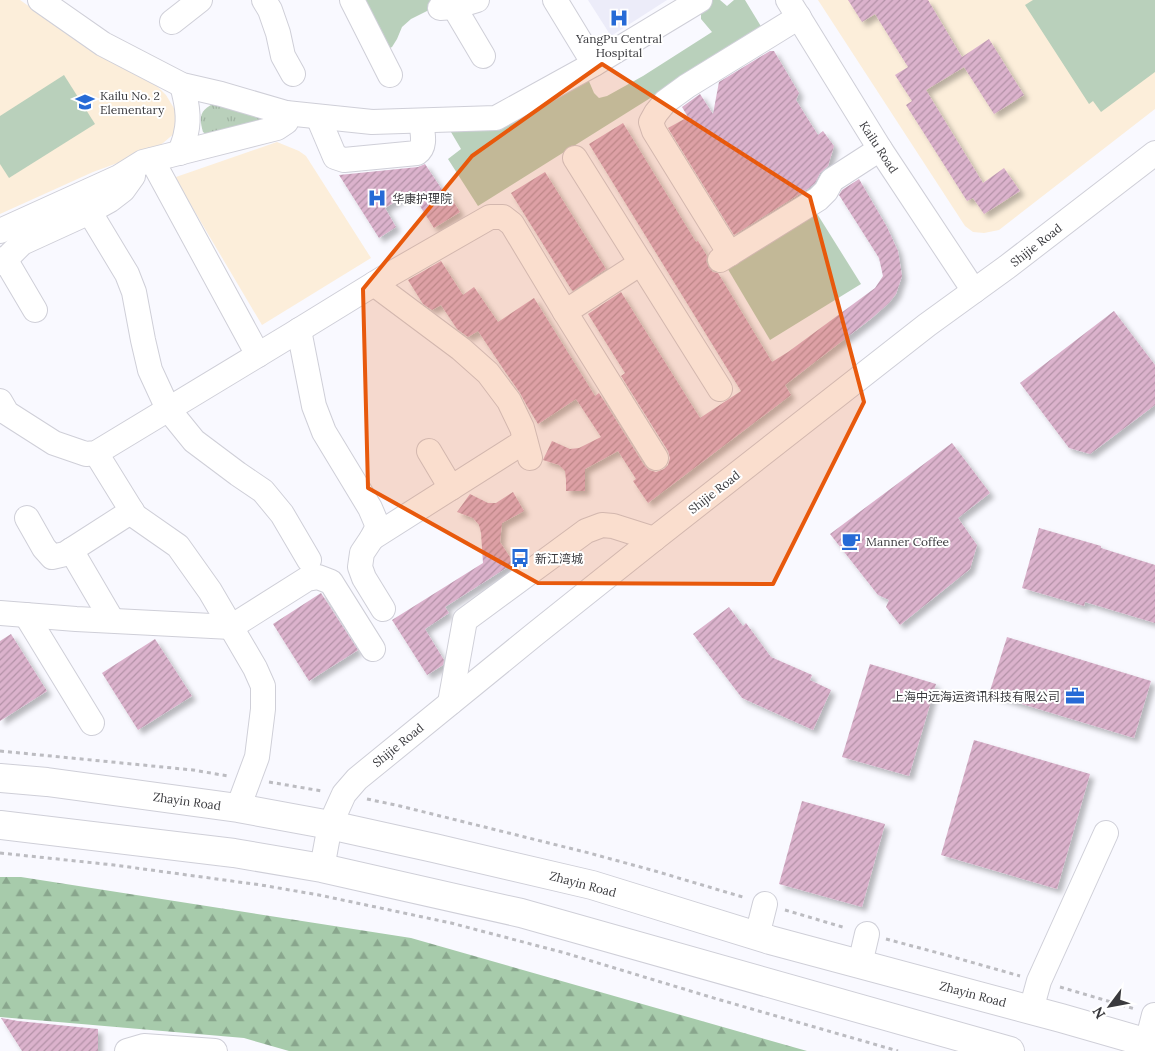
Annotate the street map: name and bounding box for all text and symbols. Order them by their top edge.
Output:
hospital icon: YangPu Central Hospital [608,7,630,29]
place label: YangPu Central Hospital [575,31,662,60]
place label: Kailu No. 2 Elementary [100,88,165,117]
school or university icon: Kailu No. 2 Elementary [74,91,96,113]
street label: Kailu Road [857,118,901,176]
hospital icon: 华康护理院 [366,187,388,209]
place label: 华康护理院 [392,191,452,206]
street label: Shijie Road [1007,220,1065,270]
street label: Shijie Road [685,467,743,517]
cafe icon: Manner Coffee [840,530,862,552]
place label: Manner Coffee [866,534,950,549]
bus stop icon: 新江湾城 [509,547,531,569]
place label: 新江湾城 [535,551,583,566]
office icon: 上海中远海运资讯科技有限公司 [1064,685,1086,707]
place label: 上海中远海运资讯科技有限公司 [892,689,1060,704]
street label: Shijie Road [369,720,427,770]
street label: Zhayin Road [152,789,222,813]
street label: Zhayin Road [548,868,618,900]
street label: Zhayin Road [938,978,1008,1010]
north arrow [1085,981,1135,1031]
text: N [1088,1003,1109,1022]

